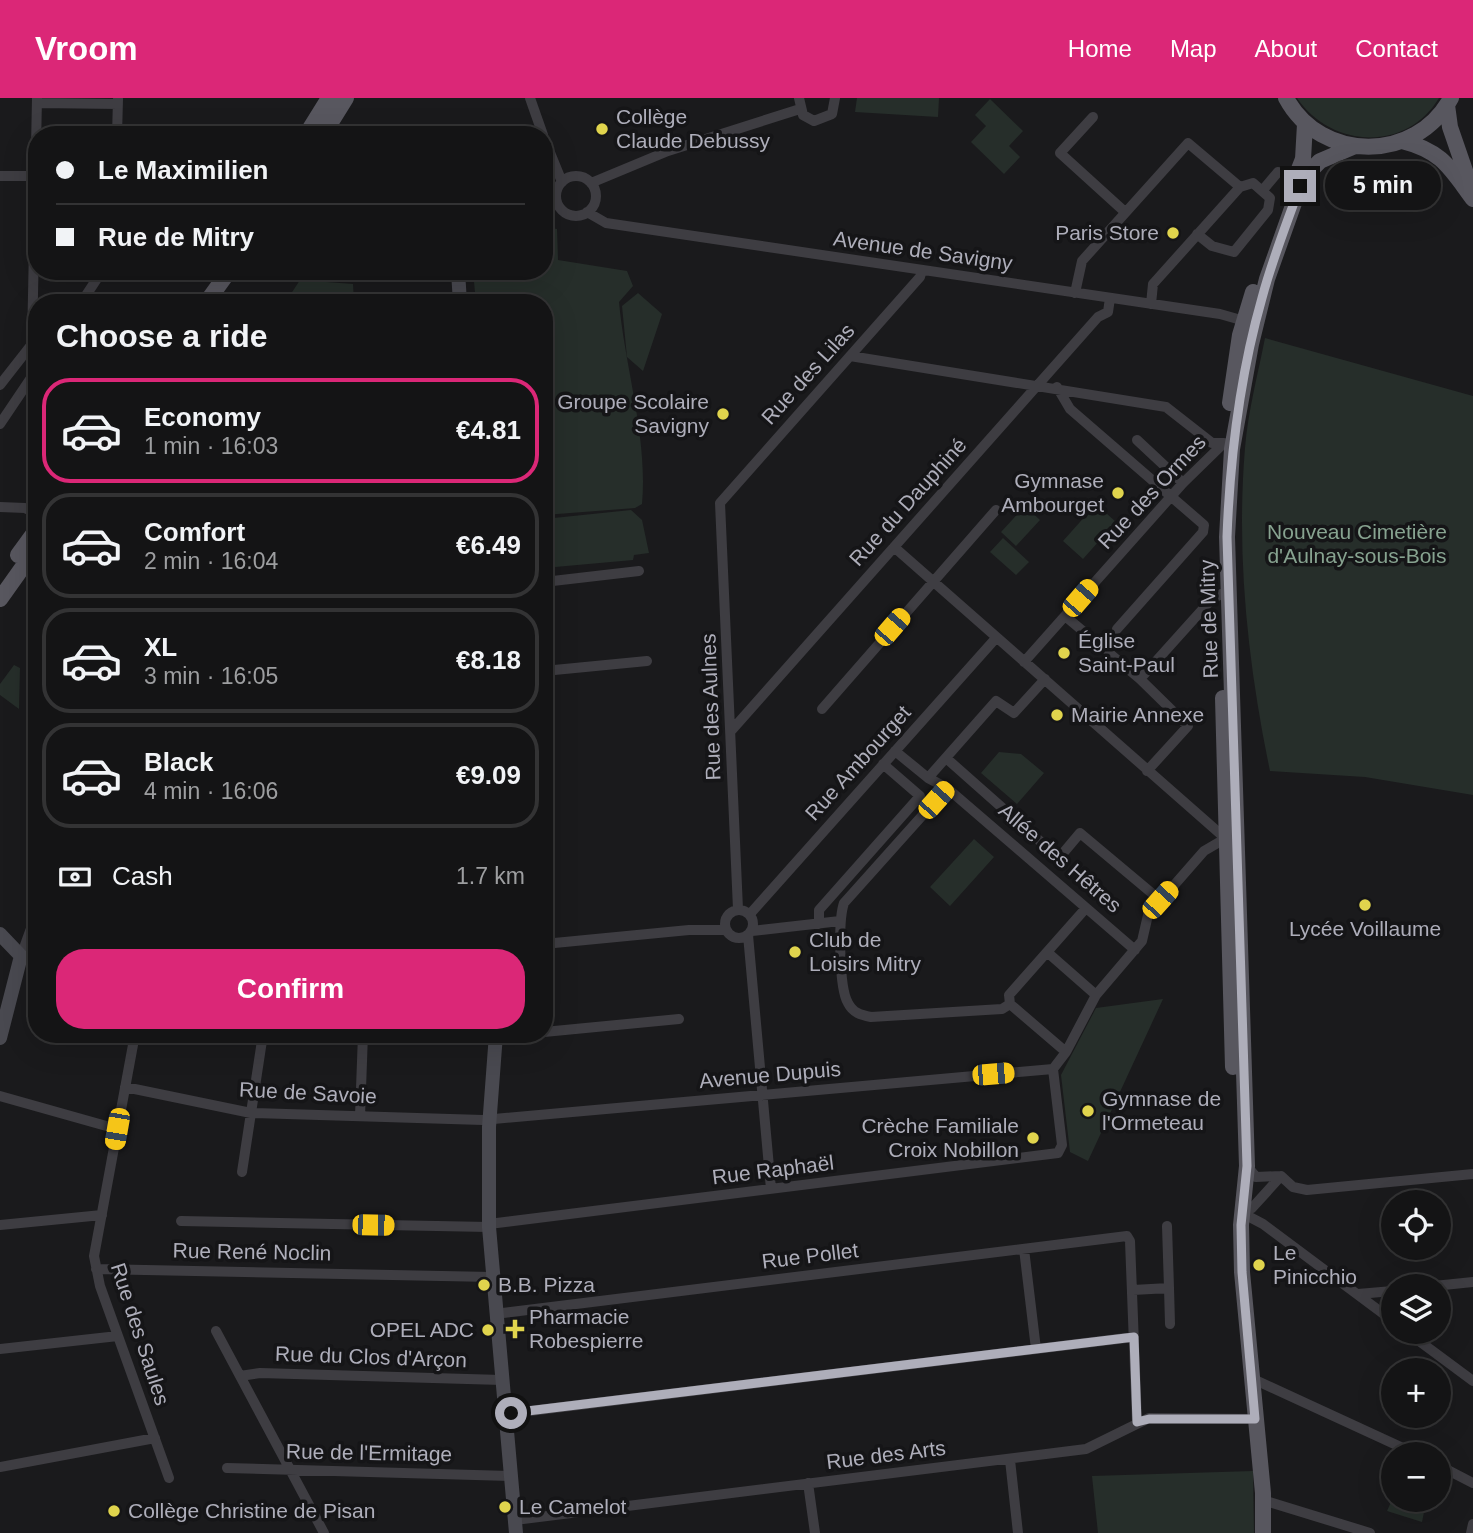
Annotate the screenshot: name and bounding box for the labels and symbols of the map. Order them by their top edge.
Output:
place label: Collège Claude Debussy [616,105,771,152]
marker: Collège Claude Debussy [594,121,610,137]
callout: 5 min [1324,162,1440,210]
route end [1284,170,1316,202]
place label: Paris Store [1055,221,1159,244]
marker: Paris Store [1165,225,1181,241]
street label: Avenue de Savigny [832,227,1015,275]
street label: Rue des Lilas [757,319,859,429]
place label: Groupe Scolaire Savigny [557,390,709,437]
marker: Groupe Scolaire Savigny [715,406,731,422]
street label: Rue des Ormes [1093,430,1210,553]
street label: Rue du Dauphiné [844,433,971,570]
place label: Gymnase Ambourget [1001,469,1104,516]
marker: Gymnase Ambourget [1110,485,1126,501]
park label: Nouveau Cimetière d'Aulnay-sous-Bois [1267,520,1447,567]
street label: Rue de Mitry [1195,559,1222,679]
car [1059,575,1102,621]
car [871,604,914,650]
place label: Église Saint-Paul [1078,629,1175,676]
street label: Rue des Aulnes [696,633,725,781]
marker: Église Saint-Paul [1056,645,1072,661]
street label: Rue Ambourget [800,701,915,825]
place label: Mairie Annexe [1071,703,1204,726]
marker: Mairie Annexe [1049,707,1065,723]
car [915,777,958,823]
street label: Allée des Hêtres [995,798,1126,917]
car [1139,877,1182,923]
marker: Lycée Voillaume [1357,897,1373,913]
place label: Lycée Voillaume [1289,917,1441,940]
place label: Club de Loisirs Mitry [809,928,922,975]
marker: Club de Loisirs Mitry [787,944,803,960]
street label: Avenue Dupuis [698,1057,842,1092]
car [972,1062,1015,1086]
street label: Rue de Savoie [239,1077,377,1108]
place label: Gymnase de l'Ormeteau [1102,1087,1221,1134]
marker: Gymnase de l'Ormeteau [1080,1103,1096,1119]
car [104,1106,131,1152]
place label: Crèche Familiale Croix Nobillon [861,1114,1019,1161]
marker: Crèche Familiale Croix Nobillon [1025,1130,1041,1146]
street label: Rue Raphaël [711,1151,835,1188]
car [352,1214,395,1236]
street label: Rue Pollet [760,1238,860,1273]
street label: Rue René Noclin [172,1239,332,1264]
place label: Le Pinicchio [1273,1241,1357,1288]
marker: Le Pinicchio [1251,1257,1267,1273]
street label: Rue des Saules [107,1260,174,1408]
place label: B.B. Pizza [498,1273,595,1296]
marker: B.B. Pizza [476,1277,492,1293]
place label: Pharmacie Robespierre [529,1305,643,1352]
place label: OPEL ADC [370,1318,474,1341]
marker: Pharmacie Robespierre [507,1321,523,1337]
marker: OPEL ADC [480,1322,496,1338]
street label: Rue du Clos d'Arçon [275,1342,467,1371]
route start [495,1397,527,1429]
street label: Rue des Arts [825,1436,947,1473]
street label: Rue de l'Ermitage [286,1440,452,1465]
place label: Le Camelot [519,1495,627,1518]
place label: Collège Christine de Pisan [128,1499,375,1522]
marker: Le Camelot [497,1499,513,1515]
marker: Collège Christine de Pisan [106,1503,122,1519]

